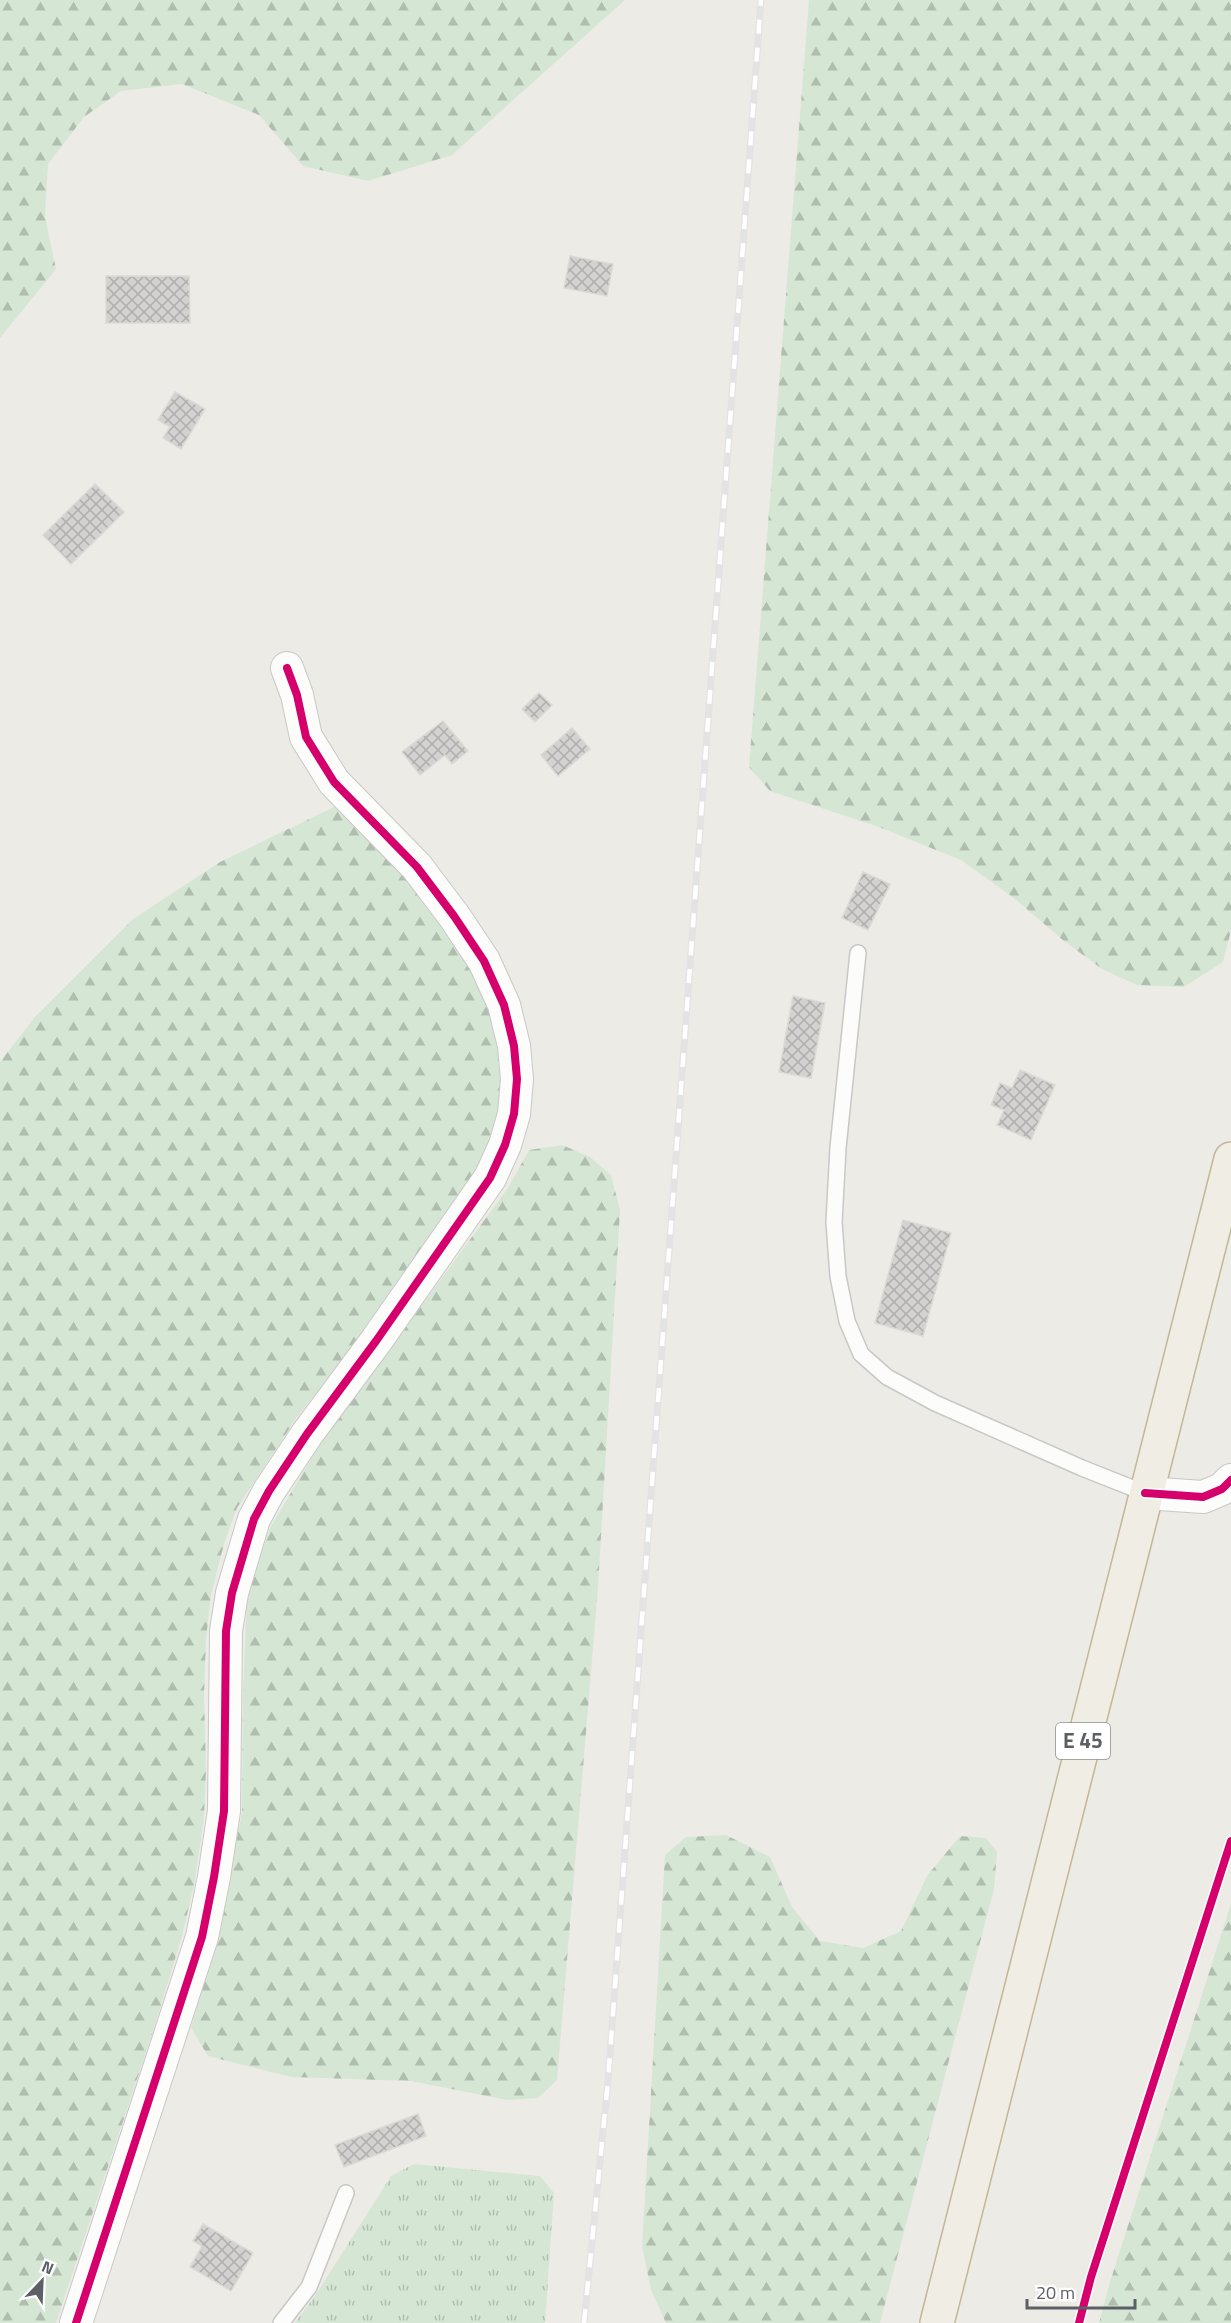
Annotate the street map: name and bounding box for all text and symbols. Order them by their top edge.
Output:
road number: E 45 [1056,1723,1110,1759]
north arrow [12,2251,72,2311]
text: N [38,2254,58,2280]
scale bar [1027,2272,1135,2310]
text: 20 m [1036,2279,1075,2306]

